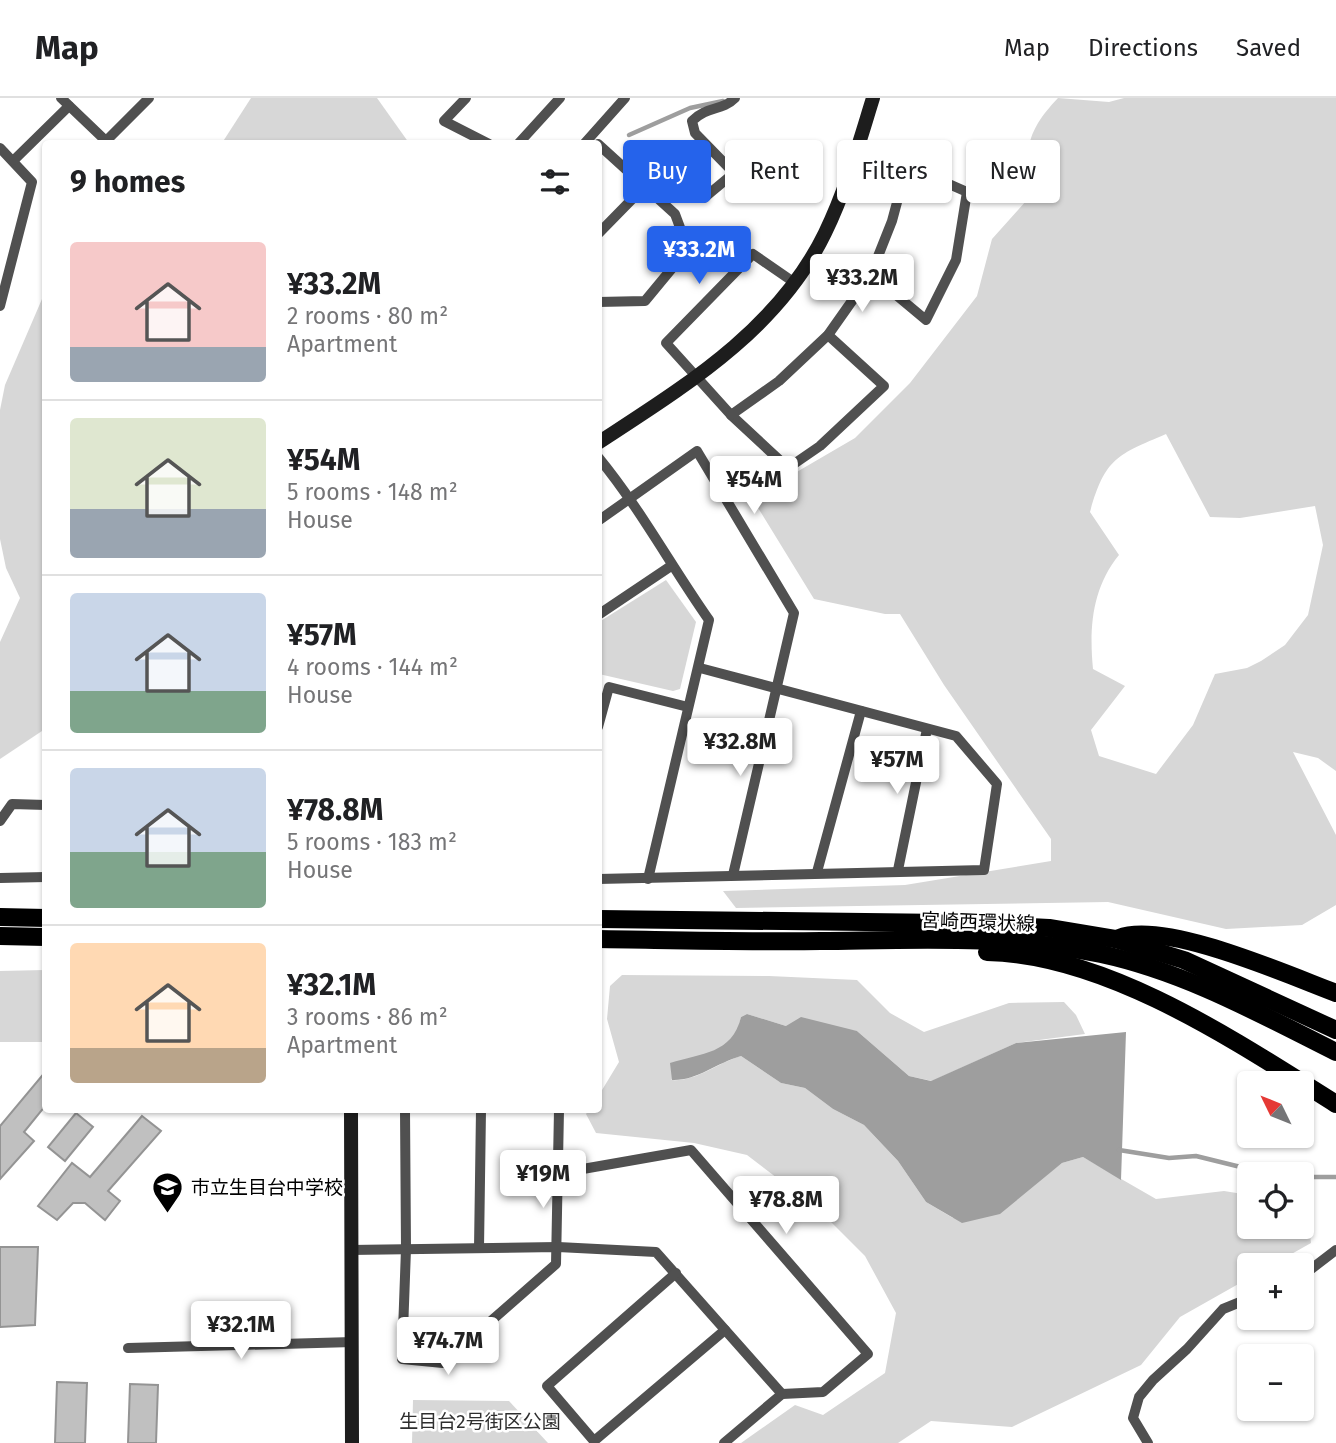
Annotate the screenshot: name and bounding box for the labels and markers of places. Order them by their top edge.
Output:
pin: ¥33.2M [642,226,756,286]
pin: ¥33.2M [805,254,919,314]
pin: ¥54M [713,456,795,516]
pin: ¥32.8M [683,718,797,778]
pin: ¥57M [856,736,938,796]
pin: ¥19M [502,1150,584,1210]
school or university icon: 市立生目台中学校 [151,1170,185,1214]
place label: 市立生目台中学校 [191,1176,343,1199]
pin: ¥78.8M [729,1176,843,1236]
pin: ¥32.1M [184,1302,298,1361]
pin: ¥74.7M [391,1318,505,1377]

